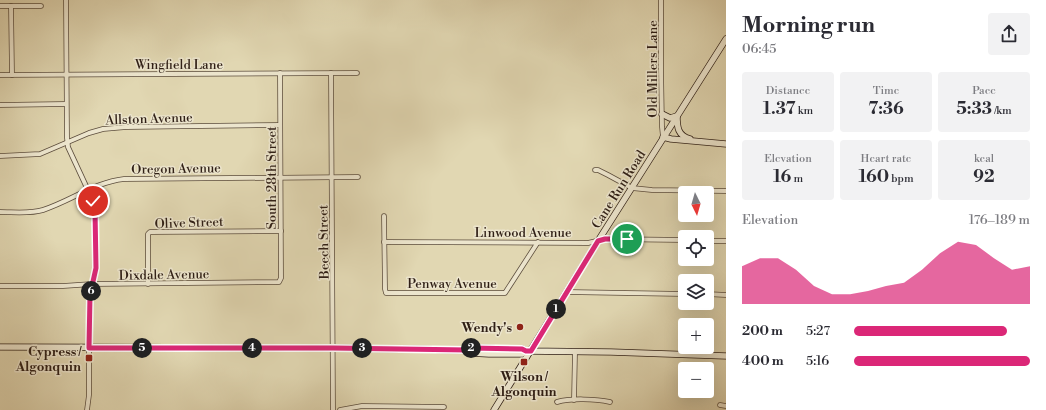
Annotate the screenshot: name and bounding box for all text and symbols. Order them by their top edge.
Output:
text: Morning run [742,12,875,39]
button: share [988,13,1030,55]
street label: Old Millers Lane [645,20,661,118]
text: 06:45 [742,41,776,57]
street label: Wingfield Lane [134,57,223,73]
text: Distance [766,84,810,98]
text: Time [873,84,899,98]
text: Pace [972,84,996,98]
text: 1.37 [763,98,796,120]
text: 7:36 [868,98,904,120]
text: 5:33 [956,98,992,120]
text: km [796,104,813,118]
text: /km [992,104,1012,118]
street label: Allston Avenue [104,109,193,129]
street label: South 28th Street [264,126,280,230]
street label: Cane Run Road [588,147,650,232]
text: Elevation [764,152,812,166]
text: Heart rate [861,152,911,166]
text: kcal [974,152,994,166]
street label: Oregon Avenue [131,160,221,178]
text: 16 [773,166,791,188]
text: 160 [858,166,889,188]
text: 92 [973,166,995,188]
text: m [791,172,803,186]
text: bpm [889,172,914,186]
pin [76,184,110,218]
north arrow [678,186,714,222]
map controls [678,186,714,398]
icon: check [82,190,104,212]
street label: Beech Street [315,204,333,280]
text: Elevation [742,212,798,228]
text: 176–189 m [969,212,1030,228]
street label: Olive Street [154,214,224,232]
pin [610,222,644,256]
street label: Linwood Avenue [475,225,572,241]
icon: arrive [616,228,638,250]
button: locate [678,230,714,266]
street label: Dixdale Avenue [119,266,210,284]
button: layers [678,274,714,310]
street label: Penway Avenue [407,276,497,292]
pin: 6 [81,281,101,301]
text: 6 [88,284,94,298]
pin: 1 [546,299,566,319]
text: 1 [553,302,559,316]
button: + [678,318,714,354]
place label: Wendy's [460,320,512,336]
marker: Wendy's [515,322,525,332]
text: 200 m [742,323,783,339]
text: 5:27 [806,323,830,339]
pin: 5 [132,338,152,358]
pin: 4 [242,338,262,358]
pin: 3 [352,338,372,358]
pin: 2 [461,338,481,358]
text: 5 [139,341,145,355]
text: 4 [248,341,256,355]
text: 3 [359,341,365,355]
text: 2 [468,341,474,355]
place label: Cypress / Algonquin [15,344,83,375]
marker: Cypress / Algonquin [84,353,94,363]
text: 400 m [742,353,784,369]
text: 5:16 [806,353,829,369]
marker: Wilson / Algonquin [519,357,529,367]
button: − [678,362,714,398]
place label: Wilson / Algonquin [490,369,557,400]

